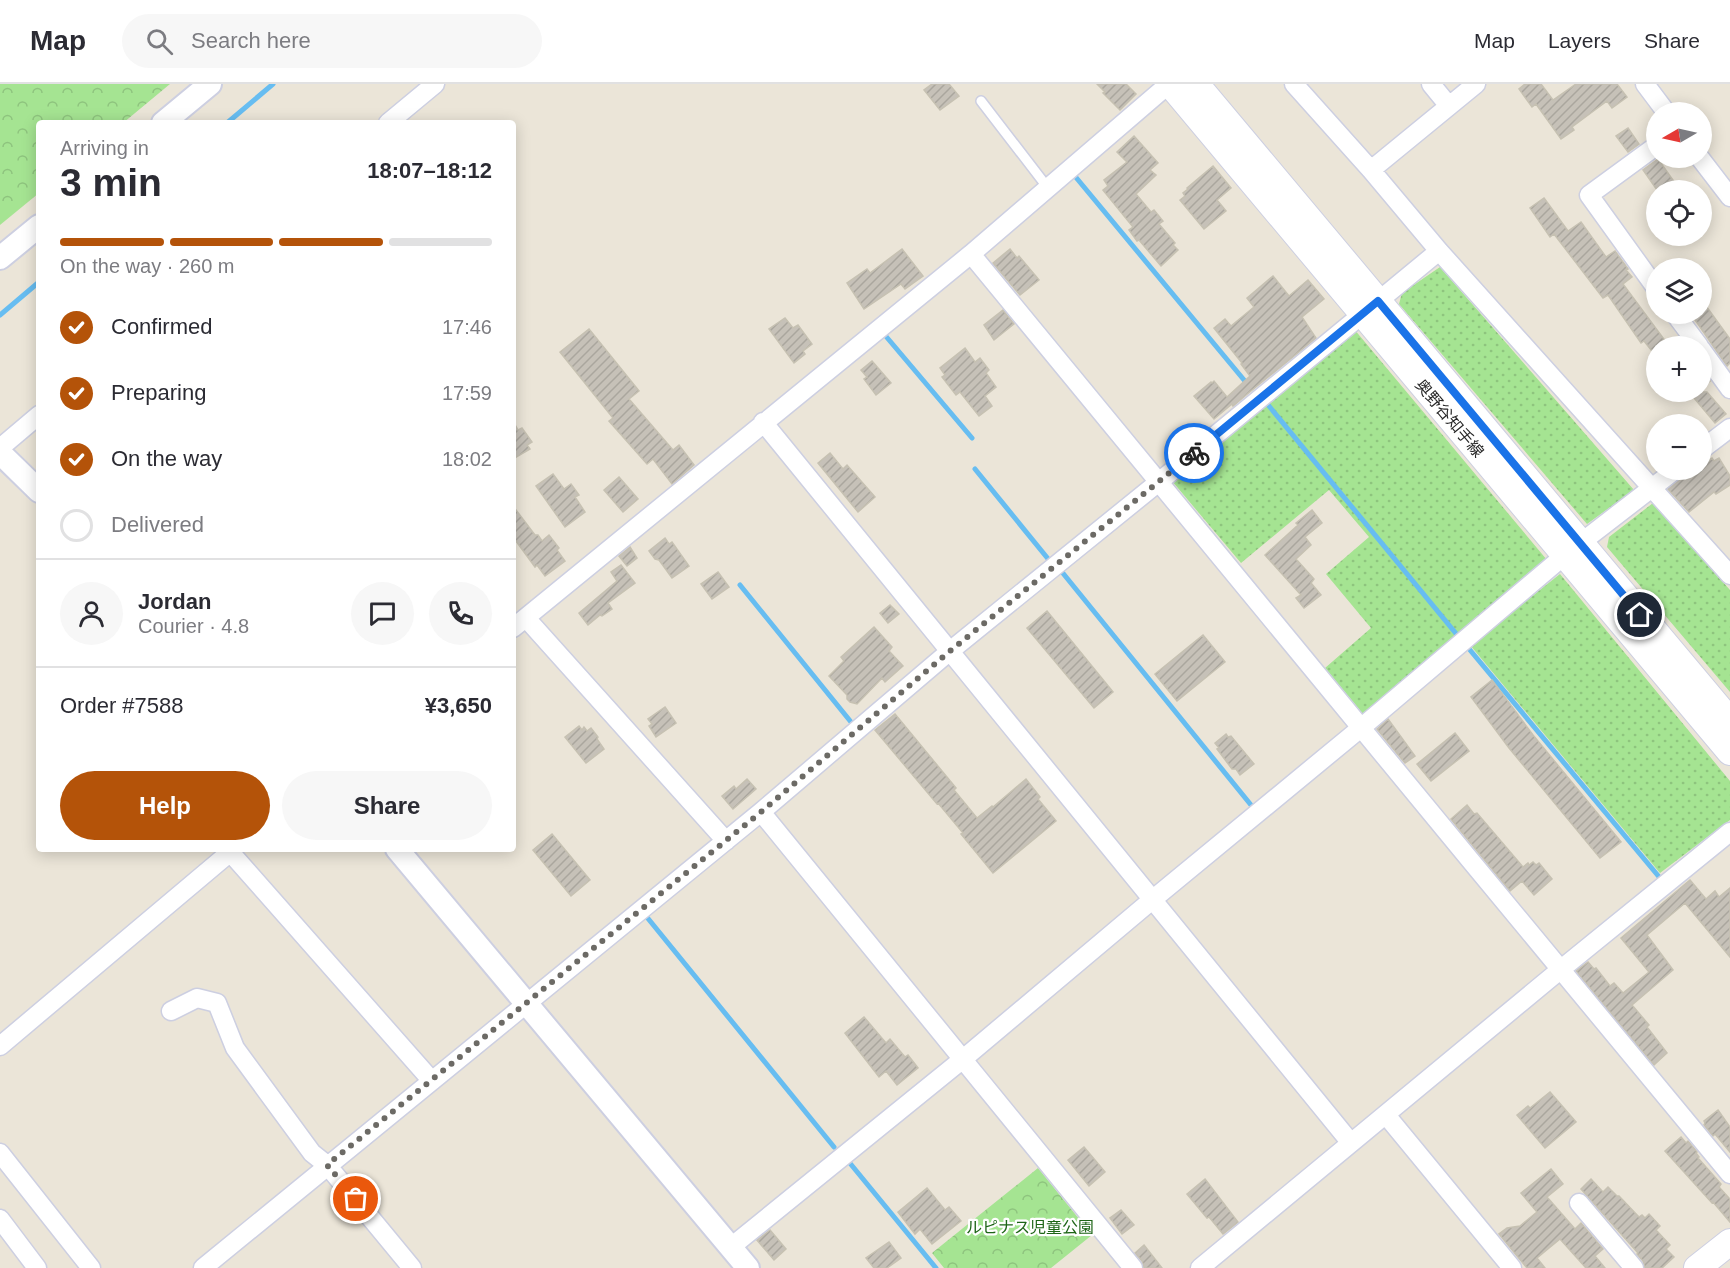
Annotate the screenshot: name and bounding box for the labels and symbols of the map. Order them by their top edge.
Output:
north arrow [1646,102,1712,168]
street label: 奥野谷知手線 [1412,376,1487,461]
courier [1164,423,1224,483]
pin [1614,589,1665,640]
pin [330,1173,381,1224]
park label: ルピナス児童公園 [966,1219,1094,1236]

